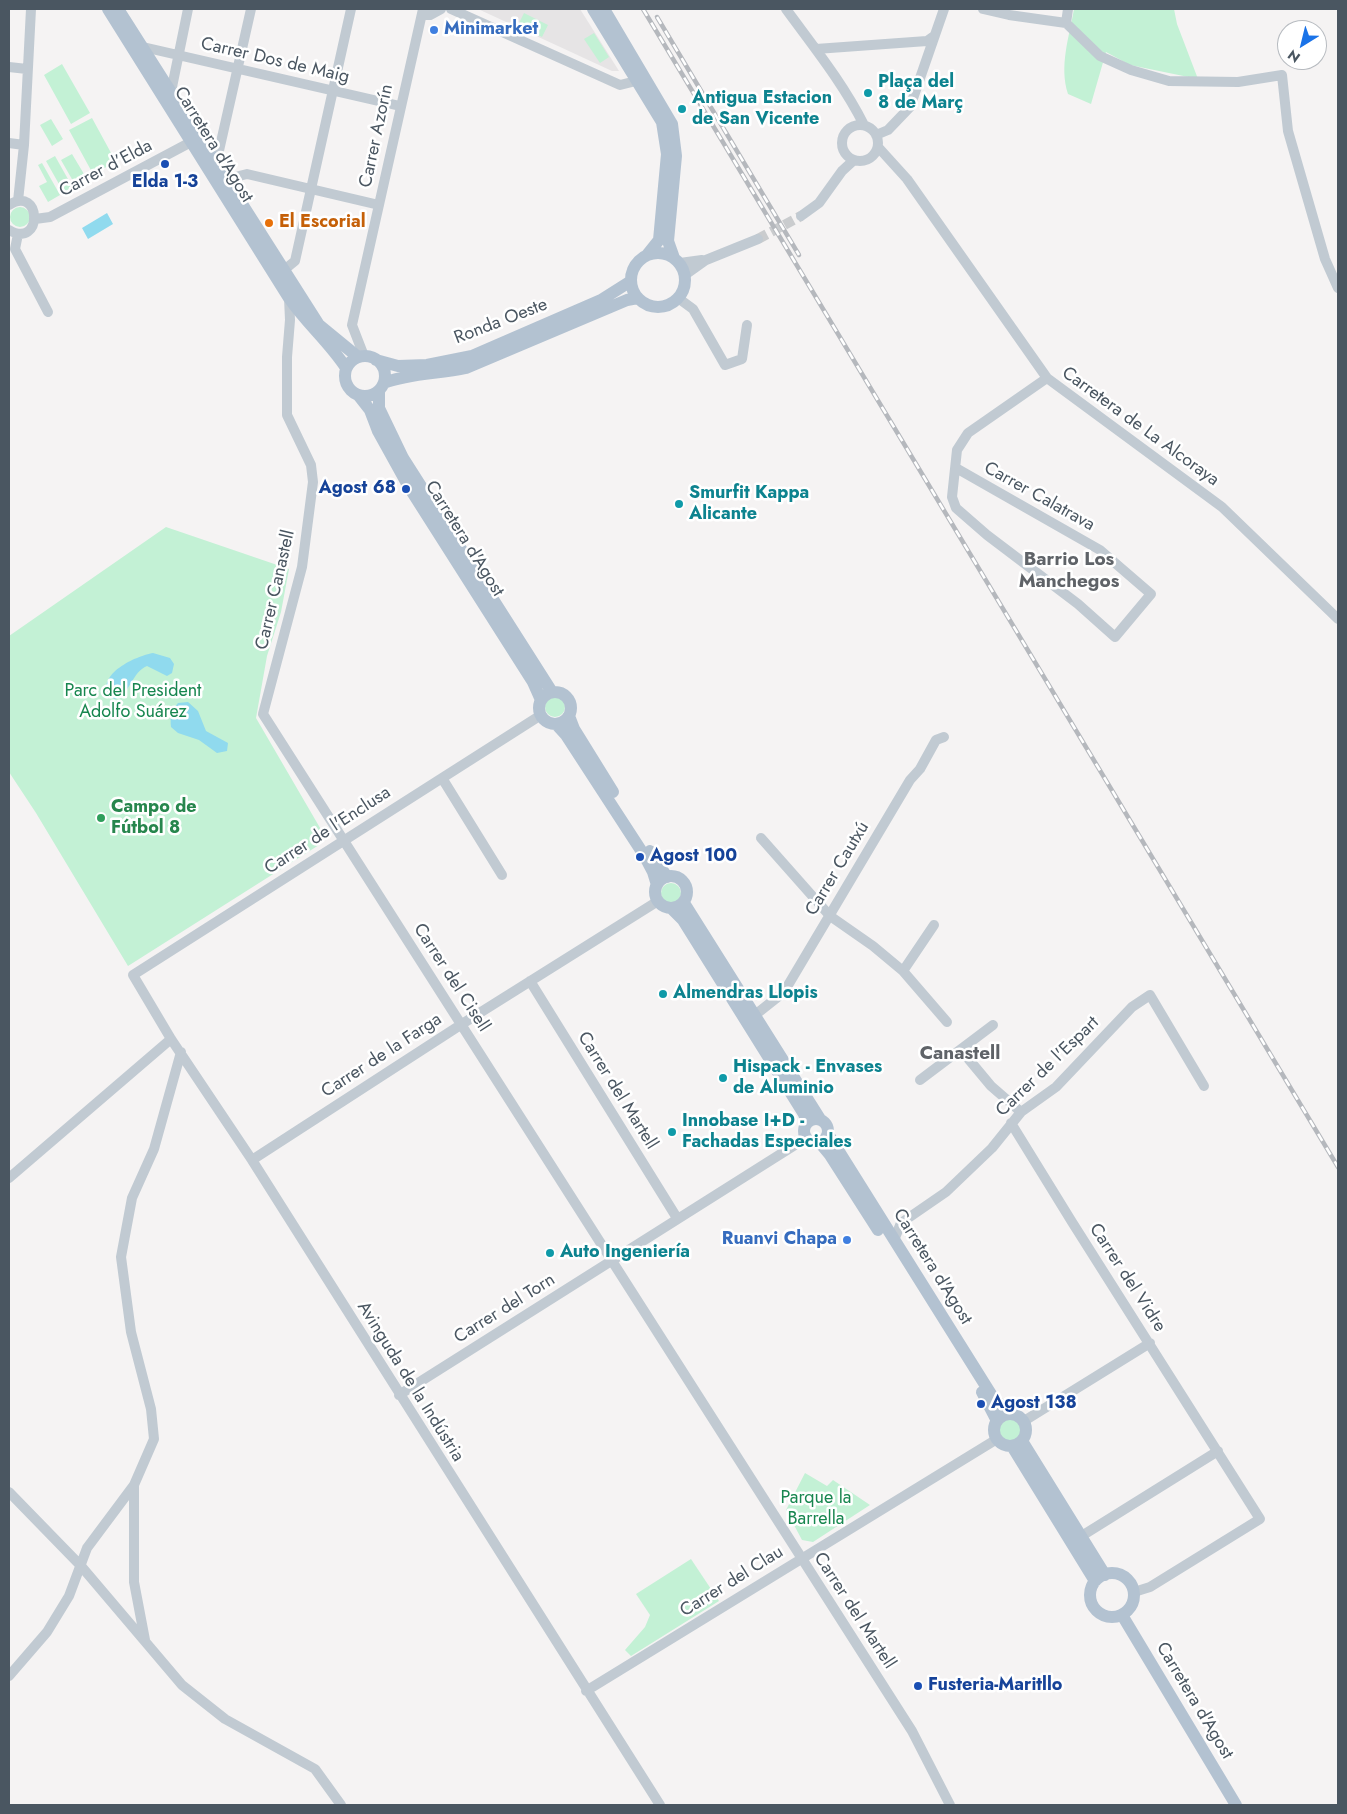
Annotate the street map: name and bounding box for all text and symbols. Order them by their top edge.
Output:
place label: Minimarket [444,19,538,41]
north arrow [1277,20,1327,70]
marker: Minimarket [428,24,440,36]
street label: Carrer Dos de Maig [199,33,351,89]
text: N [1283,45,1304,68]
place label: Plaça del 8 de Març [878,72,963,115]
street label: Carrer Azorín [356,82,398,190]
street label: Carretera d'Agost [169,83,257,207]
marker: Plaça del 8 de Març [862,87,874,99]
place label: Antigua Estacion de San Vicente [692,88,832,130]
marker: Antigua Estacion de San Vicente [676,103,688,115]
street label: Carrer d’Elda [56,136,156,202]
marker: Elda 1-3 [159,158,171,170]
place label: Elda 1-3 [132,172,198,194]
place label: El Escorial [279,212,366,234]
marker: El Escorial [263,217,275,229]
street label: Ronda Oeste [451,294,551,350]
street label: Carretera de La Alcoraya [1057,363,1223,491]
street label: Carrer Calatrava [980,458,1098,536]
street label: Carretera d'Agost [420,477,508,601]
place label: Agost 68 [319,478,396,500]
marker: Agost 68 [400,483,412,495]
place label: Smurfit Kappa Alicante [689,483,809,526]
marker: Smurfit Kappa Alicante [673,498,685,510]
street label: Carrer Canastell [252,528,300,652]
district label: Barrio Los Manchegos [1019,549,1119,593]
park label: Parc del President Adolfo Suárez [65,681,201,724]
street label: Carrer de l'Enclusa [261,782,395,880]
place label: Campo de Fútbol 8 [111,797,197,840]
marker: Campo de Fútbol 8 [95,812,107,824]
street label: Carrer Cautxú [802,818,874,920]
place label: Agost 100 [650,846,737,868]
marker: Agost 100 [634,851,646,863]
street label: Carrer del Cisell [408,920,494,1036]
place label: Almendras Llopis [673,983,818,1005]
marker: Almendras Llopis [657,988,669,1000]
street label: Carrer de la Farga [318,1009,446,1103]
street label: Carrer de l'Espart [992,1012,1104,1122]
street label: Carrer del Martell [572,1028,662,1154]
district label: Canastell [920,1043,1000,1065]
place label: Hispack - Envases de Aluminio [733,1057,882,1100]
marker: Hispack - Envases de Aluminio [717,1072,729,1084]
place label: Innobase I+D - Fachadas Especiales [682,1111,852,1154]
marker: Innobase I+D - Fachadas Especiales [666,1126,678,1138]
street label: Carretera d'Agost [888,1205,976,1329]
street label: Carrer del Vidre [1084,1220,1170,1336]
place label: Ruanvi Chapa [722,1229,837,1251]
marker: Ruanvi Chapa [841,1234,853,1246]
place label: Auto Ingeniería [560,1242,690,1264]
marker: Auto Ingeniería [544,1247,556,1259]
street label: Carrer del Torn [451,1269,559,1349]
street label: Avinguda de la Indústria [352,1298,468,1466]
place label: Agost 138 [991,1393,1077,1415]
marker: Agost 138 [975,1398,987,1410]
park label: Parque la Barrella [780,1488,852,1530]
street label: Carrer del Clau [676,1542,788,1622]
street label: Carrer del Martell [808,1549,900,1673]
street label: Carretera d'Agost [1151,1639,1237,1763]
place label: Fusteria-Maritllo [928,1675,1062,1697]
marker: Fusteria-Maritllo [912,1680,924,1692]

